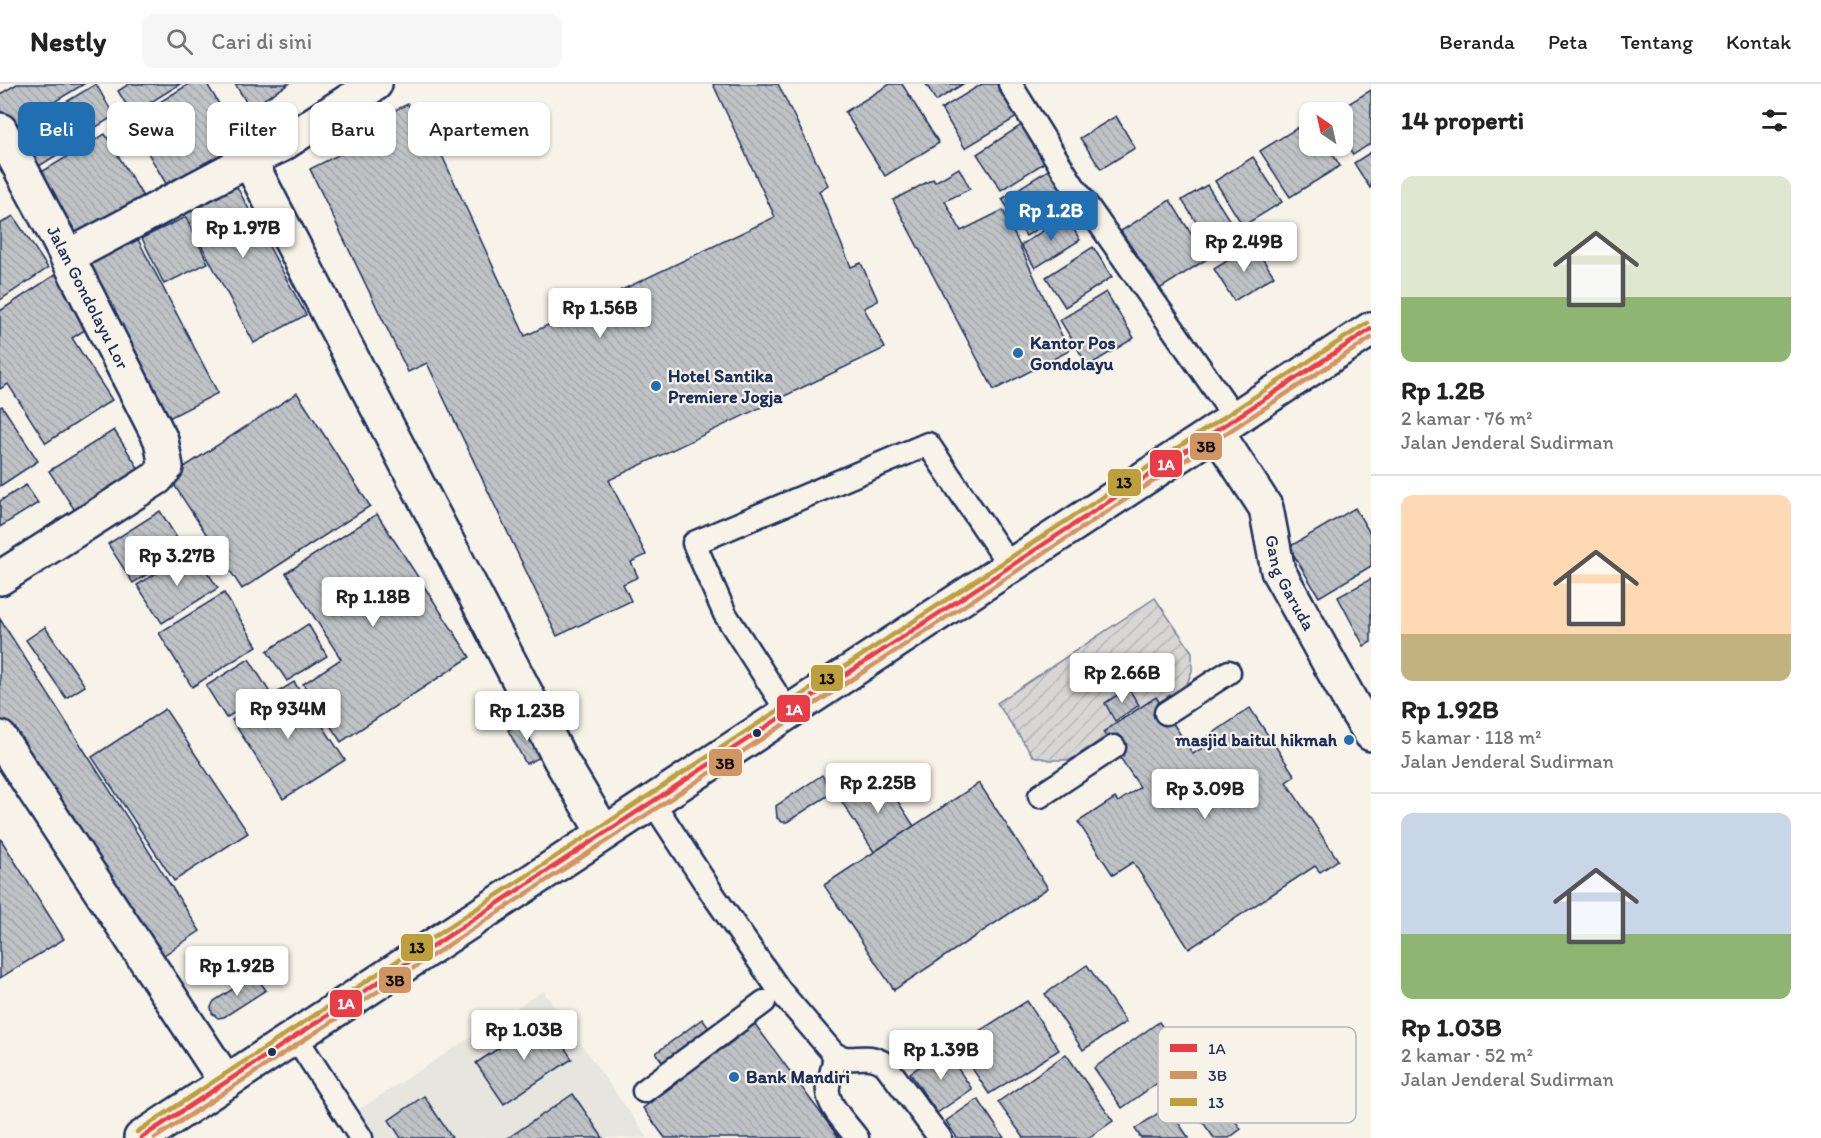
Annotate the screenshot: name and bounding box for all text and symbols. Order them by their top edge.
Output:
search box [142,14,562,68]
text: Nestly [30,24,106,58]
icon: search [163,25,196,58]
text: Cari di sini [211,28,312,55]
text: Beranda [1439,29,1515,54]
text: Peta [1548,29,1588,54]
text: Tentang [1621,29,1693,54]
text: Kontak [1726,29,1791,54]
chip: Beli [18,102,95,156]
chip: Sewa [107,102,195,156]
chip: Filter [207,102,298,156]
chip: Baru [310,102,396,156]
chip: Apartemen [408,102,550,156]
north arrow [1299,102,1353,156]
map controls [1299,102,1353,156]
text: 14 properti [1401,104,1524,136]
icon: filters [1758,104,1791,137]
pin: Rp 1.2B [996,191,1106,242]
text: Rp 1.2B [1019,198,1083,222]
pin: Rp 1.97B [181,208,305,259]
text: Rp 1.97B [206,215,280,239]
icon: home [1542,215,1650,323]
street label: Jalan Gondolayu Lor [42,222,134,374]
pin: Rp 2.49B [1182,222,1306,273]
text: Rp 2.49B [1205,229,1283,253]
pin: Rp 1.56B [538,288,662,339]
text: Rp 1.56B [562,295,638,319]
place label: Kantor Pos Gondolayu [1030,332,1116,375]
marker: Kantor Pos Gondolayu [1011,346,1025,360]
place label: Hotel Santika Premiere Jogja [668,365,783,408]
text: Rp 1.2B [1401,374,1485,406]
marker: Hotel Santika Premiere Jogja [649,379,663,393]
text: 2 kamar · 76 m² [1401,406,1533,430]
text: Jalan Jenderal Sudirman [1401,430,1614,454]
line badge: 3B [1189,432,1223,461]
text: 3B [1196,437,1216,456]
line badge: 1A [1149,449,1183,478]
text: 1A [1157,455,1176,474]
line badge: 13 [1107,468,1142,497]
text: 13 [1116,473,1132,492]
street label: Gang Garuda [1260,533,1320,635]
icon: home [1542,534,1650,642]
pin: Rp 3.27B [115,536,239,587]
text: Rp 3.27B [139,543,215,567]
pin: Rp 1.18B [311,577,435,628]
text: Rp 1.18B [336,584,410,608]
pin: Rp 2.66B [1060,653,1184,704]
text: Rp 2.66B [1084,660,1160,684]
line badge: 13 [810,664,844,692]
text: 13 [819,669,835,688]
pin: Rp 934M [233,689,343,740]
pin: Rp 1.23B [465,691,589,742]
text: Rp 1.92B [1401,693,1499,725]
line badge: 1A [776,694,811,723]
text: Rp 934M [250,696,326,720]
text: Rp 1.23B [489,698,565,722]
text: 1A [785,700,804,719]
text: 5 kamar · 118 m² [1401,725,1542,749]
unlabelled marker [751,727,763,739]
place label: masjid baitul hikmah [1175,729,1338,751]
marker: masjid baitul hikmah [1342,733,1356,747]
line badge: 3B [708,748,743,777]
text: Jalan Jenderal Sudirman [1401,749,1614,773]
text: 3B [715,754,735,773]
pin: Rp 2.25B [816,763,940,814]
pin: Rp 3.09B [1143,769,1267,820]
text: Rp 2.25B [840,770,916,794]
text: Rp 3.09B [1166,776,1244,800]
icon: home [1542,852,1650,960]
line badge: 13 [400,933,434,962]
text: 13 [409,938,425,957]
pin: Rp 1.92B [175,946,299,997]
text: Rp 1.92B [199,953,275,977]
line badge: 3B [378,966,412,994]
text: 3B [385,971,405,990]
line badge: 1A [329,989,363,1018]
text: 1A [337,994,356,1013]
pin: Rp 1.03B [462,1010,586,1061]
text: Rp 1.03B [1401,1011,1502,1043]
text: Rp 1.03B [485,1017,563,1041]
legend [1158,1027,1356,1123]
pin: Rp 1.39B [879,1030,1003,1081]
text: Rp 1.39B [903,1037,979,1061]
text: 1A [1208,1039,1226,1058]
text: 2 kamar · 52 m² [1401,1043,1533,1067]
unlabelled marker [266,1046,278,1058]
place label: Bank Mandiri [746,1066,850,1088]
text: 3B [1208,1066,1227,1085]
text: Jalan Jenderal Sudirman [1401,1067,1614,1091]
marker: Bank Mandiri [727,1070,741,1084]
text: 13 [1208,1093,1224,1112]

